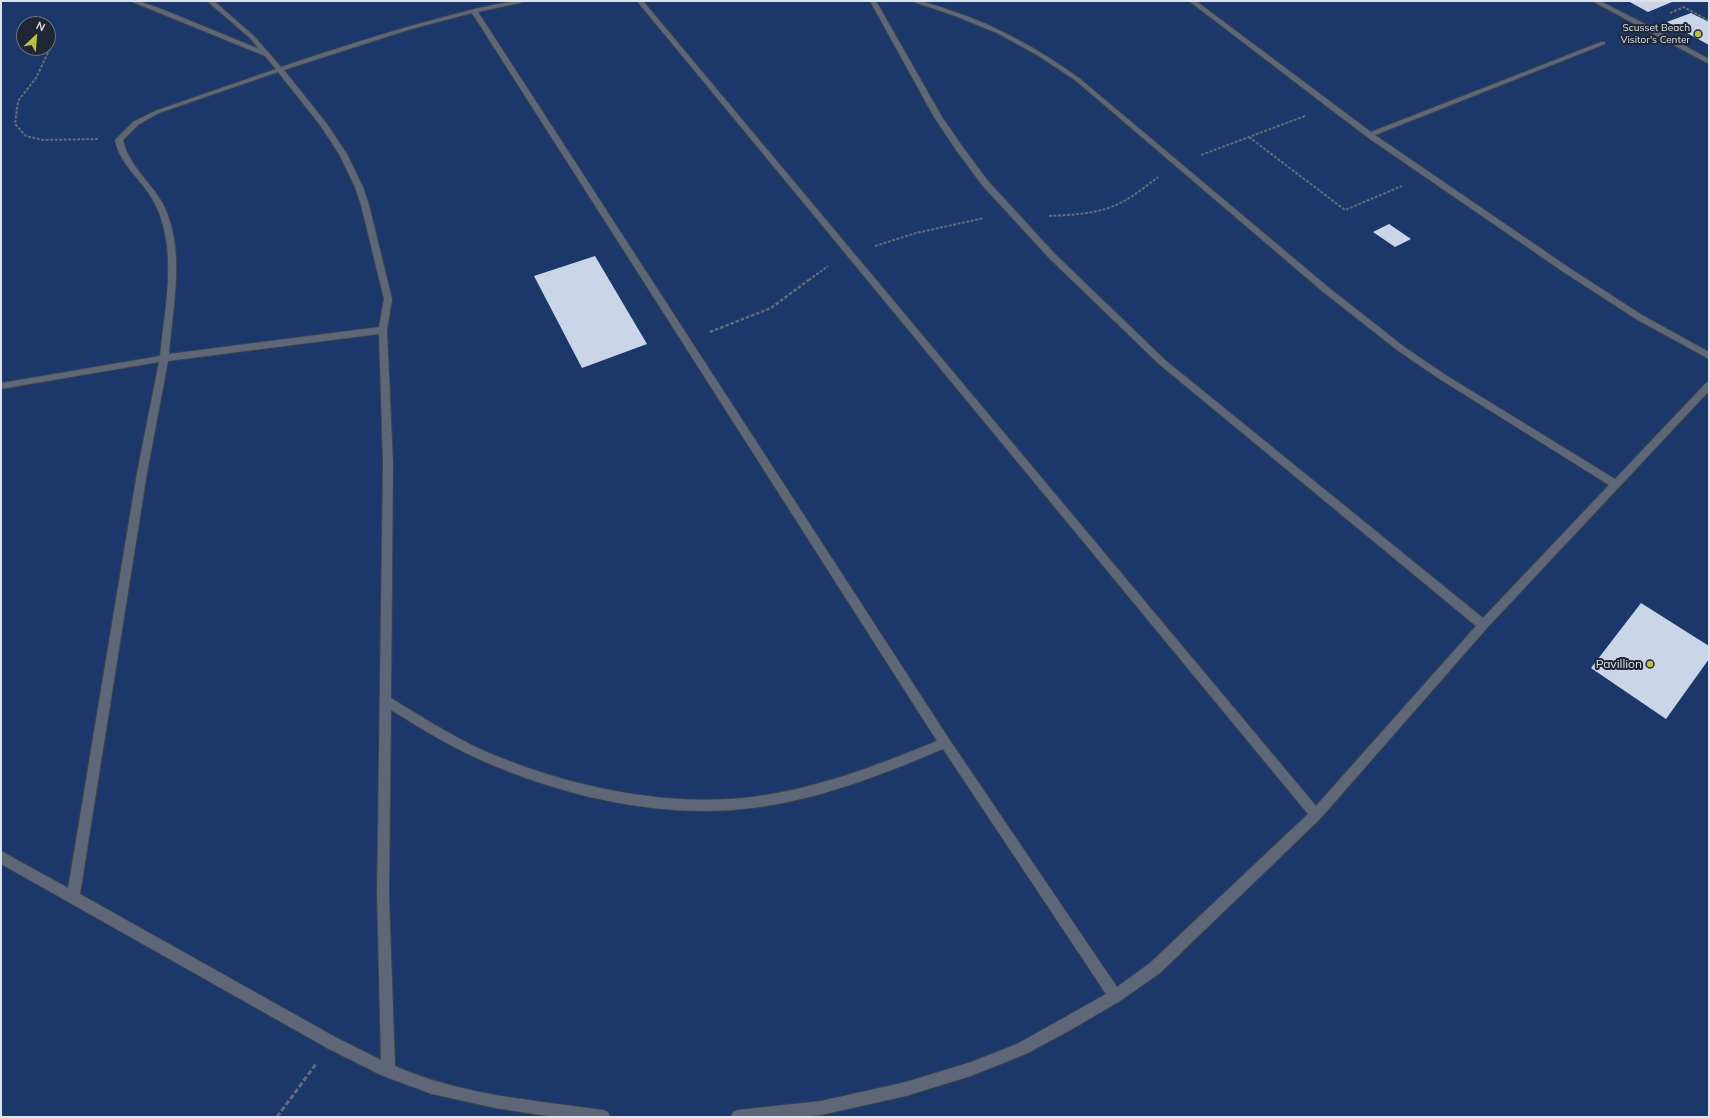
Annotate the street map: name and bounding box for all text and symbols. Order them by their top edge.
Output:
north arrow [16,16,56,56]
text: N [34,18,48,34]
place label: Scusset Beach Visitor's Center [1620,22,1690,46]
marker: Scusset Beach Visitor's Center [1693,29,1703,39]
place label: Pavillion [1596,657,1642,671]
marker: Pavillion [1645,659,1655,669]

